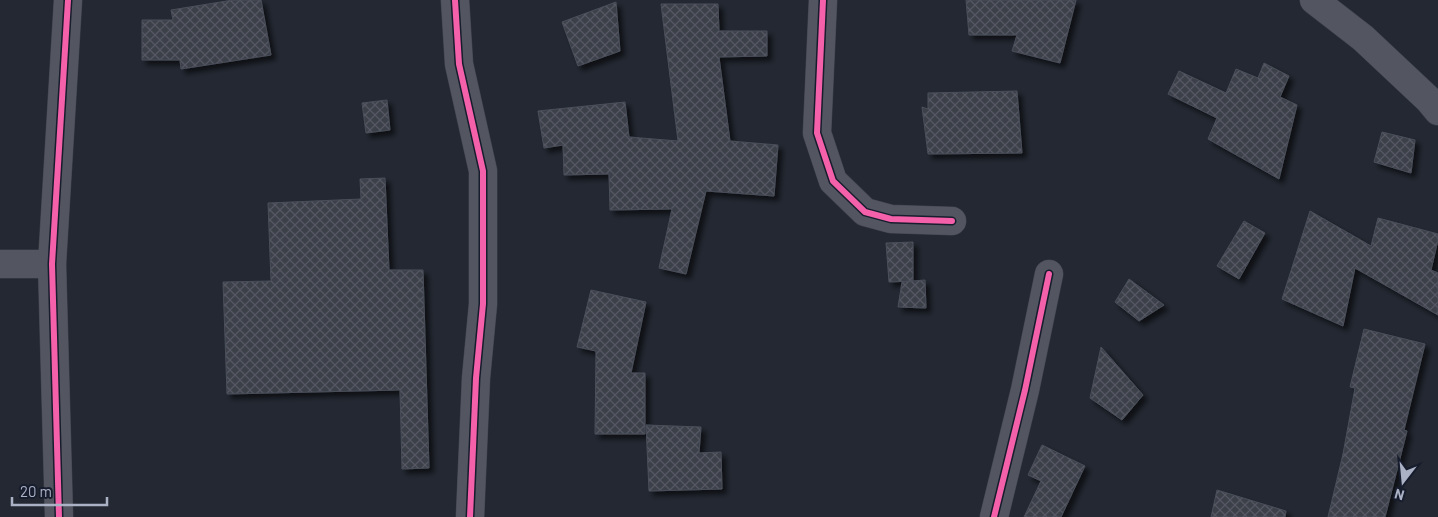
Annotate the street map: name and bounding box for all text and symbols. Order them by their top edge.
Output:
north arrow [1378,457,1428,507]
scale bar [12,474,108,506]
text: 20 m [20,482,52,500]
text: N [1392,486,1406,504]

